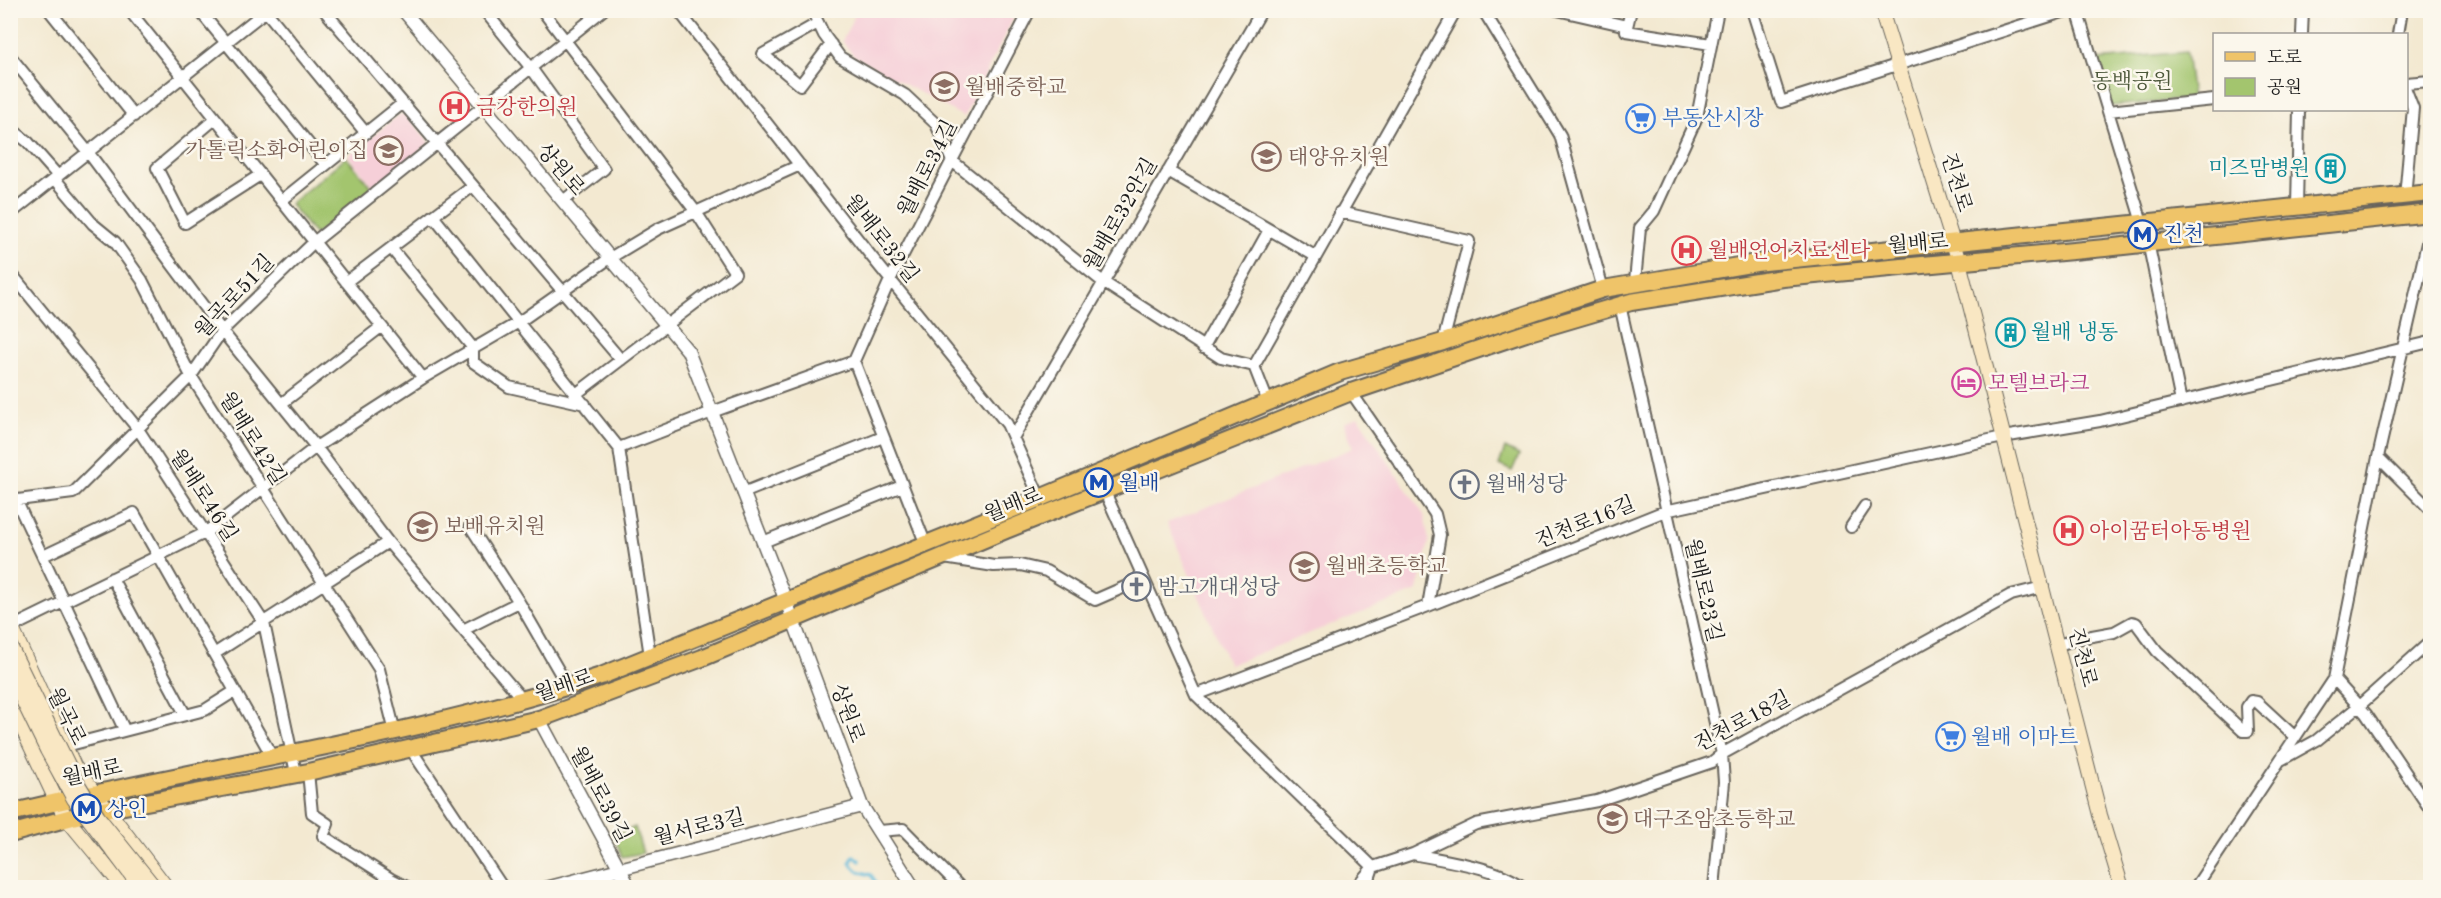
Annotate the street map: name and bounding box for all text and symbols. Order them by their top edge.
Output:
legend [2213,33,2408,111]
text: 도로 [2267,49,2302,67]
park label: 동백공원 [2091,70,2173,93]
school or university icon: 월배중학교 [928,71,960,103]
place label: 월배중학교 [965,76,1066,99]
text: 공원 [2267,78,2302,97]
hospital icon: 금강한의원 [439,91,471,123]
place label: 금강한의원 [476,96,577,119]
supermarket icon: 부동산시장 [1625,102,1657,134]
place label: 부동산시장 [1662,107,1764,130]
street label: 월배로34길 [893,116,962,220]
school or university icon: 가톨릭소화어린이집 [373,134,405,166]
place label: 가톨릭소화어린이집 [185,139,368,162]
street label: 상원로 [532,139,589,200]
school or university icon: 태양유치원 [1251,141,1283,173]
place label: 태양유치원 [1288,146,1389,169]
street label: 진천로 [1937,150,1976,215]
building icon: 미즈맘병원 [2315,152,2347,184]
street label: 월배로32안길 [1079,154,1162,274]
place label: 미즈맘병원 [2209,157,2310,180]
street label: 월배로32길 [840,190,923,287]
metro station icon: 진천 [2126,218,2158,250]
place label: 진천 [2163,223,2204,246]
street label: 월배로 [1887,229,1949,258]
hospital icon: 월배언어치료센타 [1671,234,1703,266]
place label: 월배언어치료센타 [1708,239,1871,262]
street label: 월곡로51길 [190,250,279,343]
building icon: 월배 냉동 [1994,316,2026,348]
place label: 월배 냉동 [2031,321,2118,344]
hotel icon: 모텔브라크 [1951,367,1983,399]
place label: 모텔브라크 [1988,372,2089,395]
street label: 월배로42길 [215,387,290,489]
street label: 월배로46길 [165,445,242,546]
metro station icon: 월배 [1082,467,1114,499]
church icon: 월배성당 [1449,468,1481,500]
place label: 월배 [1119,472,1160,495]
place label: 월배성당 [1486,473,1568,496]
street label: 월배로 [981,482,1046,527]
street label: 진천로16길 [1532,492,1638,553]
school or university icon: 보배유치원 [407,510,439,542]
place label: 보배유치원 [444,515,545,538]
hospital icon: 아이꿈터아동병원 [2052,515,2084,547]
place label: 아이꿈터아동병원 [2089,520,2251,543]
street label: 월배로23길 [1680,536,1727,644]
school or university icon: 월배초등학교 [1289,550,1321,582]
place label: 월배초등학교 [1326,555,1448,578]
church icon: 밤고개대성당 [1121,571,1153,603]
place label: 밤고개대성당 [1158,576,1280,599]
street label: 진천로 [2064,625,2101,689]
street label: 월배로 [532,665,597,706]
street label: 상원로 [826,681,869,746]
street label: 월곡로 [43,684,90,749]
street label: 진천로18길 [1690,687,1794,756]
supermarket icon: 월배 이마트 [1934,721,1966,753]
place label: 월배 이마트 [1971,726,2078,749]
street label: 월배로39길 [566,742,635,846]
street label: 월배로 [60,755,124,790]
metro station icon: 상인 [70,793,102,825]
place label: 상인 [107,798,148,821]
school or university icon: 대구조암초등학교 [1596,803,1628,835]
street label: 월서로3길 [651,805,747,850]
place label: 대구조암초등학교 [1633,808,1795,831]

